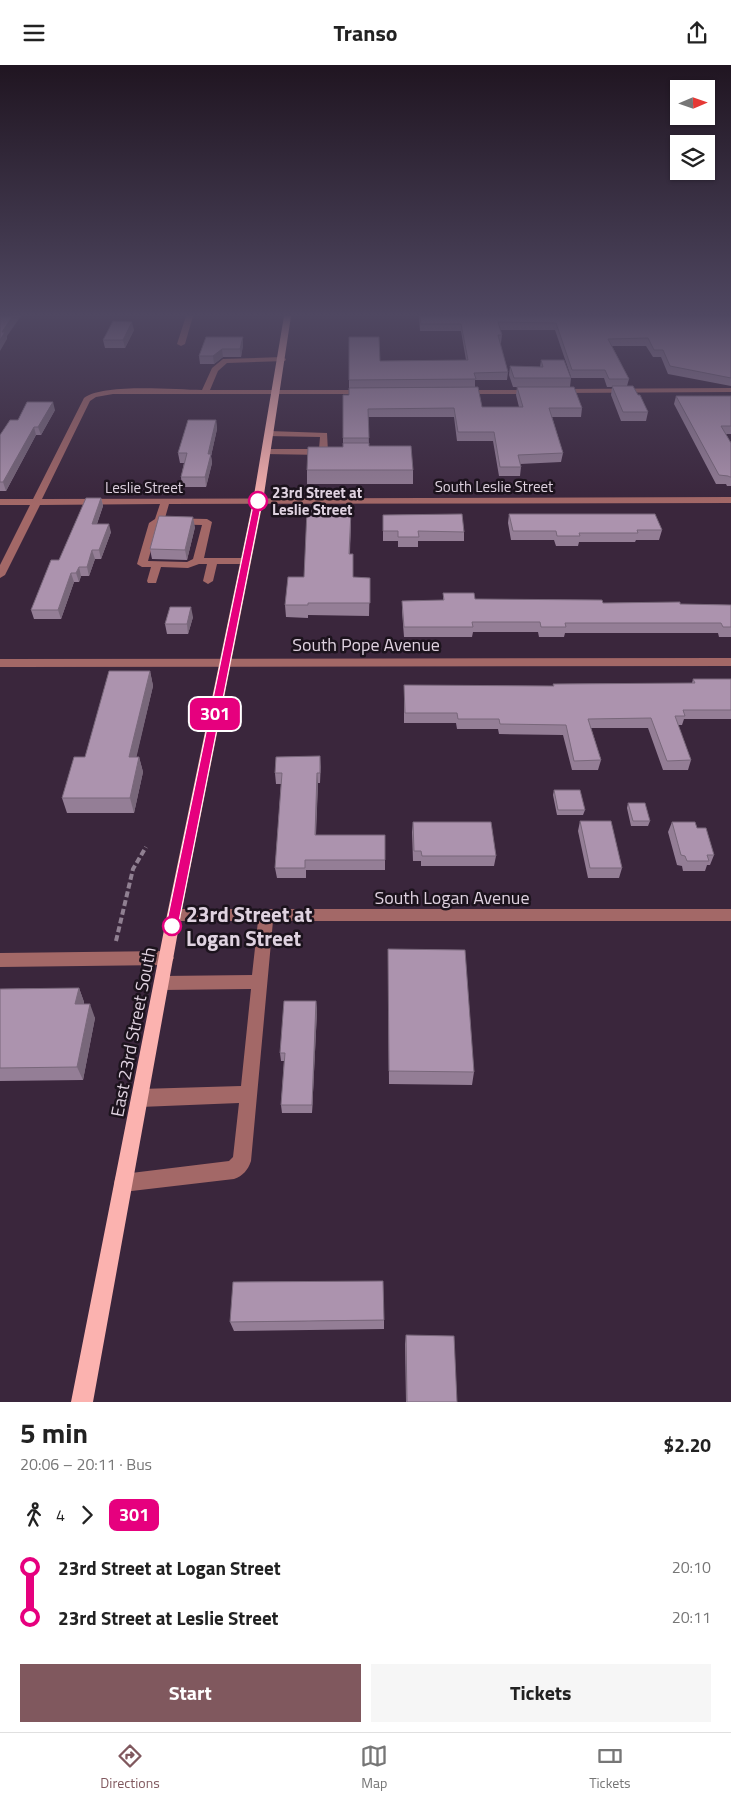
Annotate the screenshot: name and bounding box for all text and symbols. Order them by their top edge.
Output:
text: Transo [333,16,398,50]
icon: menu [20,19,48,47]
icon: share [683,19,711,47]
north arrow [670,80,715,125]
map controls [670,80,715,180]
button: layers [670,135,715,180]
street label: South Leslie Street [435,475,554,498]
street label: Leslie Street [105,476,184,499]
place label: 23rd Street at Leslie Street [272,481,363,521]
marker: 23rd Street at Leslie Street [248,491,268,511]
street label: South Pope Avenue [292,631,440,658]
line badge: 301 [186,698,244,730]
text: 301 [200,700,230,727]
street label: South Logan Avenue [375,884,530,911]
place label: 23rd Street at Logan Street [186,898,313,954]
marker: 23rd Street at Logan Street [162,916,182,936]
street label: East 23rd Street South [103,945,163,1119]
text: 5 min [20,1411,88,1454]
text: $2.20 [664,1430,711,1459]
text: 20:06 – 20:11 · Bus [20,1452,152,1476]
icon: walk [20,1501,48,1529]
icon: forward [73,1501,101,1529]
text: 301 [119,1501,149,1528]
text: 4 [56,1503,65,1527]
text: 23rd Street at Logan Street [58,1553,281,1582]
text: 20:10 [672,1555,711,1579]
text: 23rd Street at Leslie Street [58,1603,279,1632]
text: 20:11 [672,1605,711,1629]
button: Start [20,1664,361,1722]
button: Tickets [371,1664,711,1722]
tab: Directions [100,1742,160,1793]
tab: Map [360,1742,388,1793]
tab: Tickets [589,1742,631,1793]

